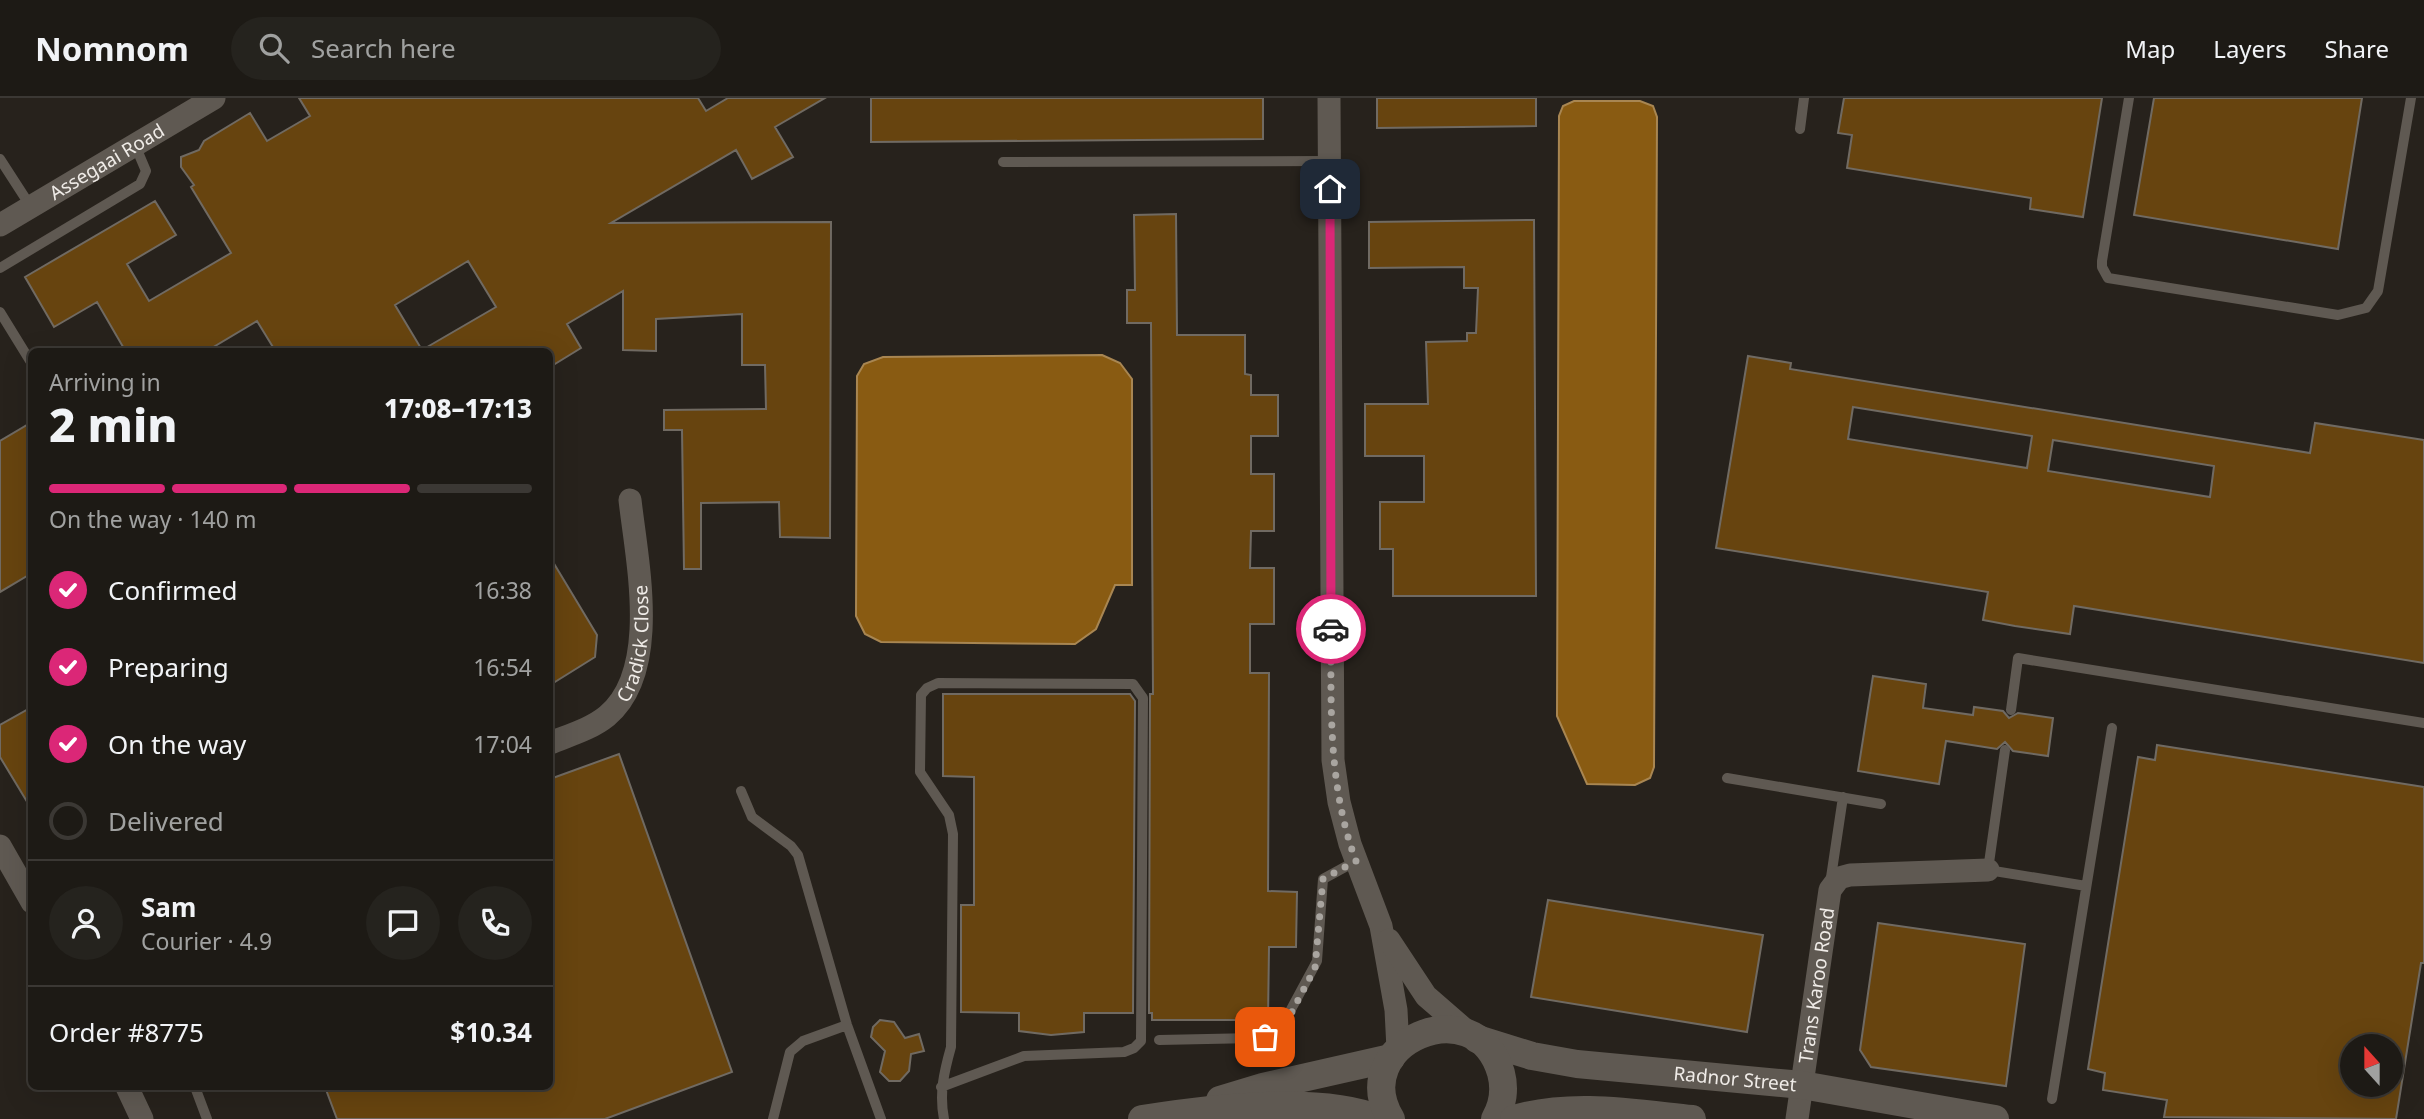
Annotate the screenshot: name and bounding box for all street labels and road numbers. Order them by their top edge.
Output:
street label: Assegaai Road [44,117,169,206]
street label: Cradick Close [610,584,654,707]
street label: Trans Karoo Road [1792,906,1840,1065]
street label: Radnor Street [1672,1060,1798,1097]

